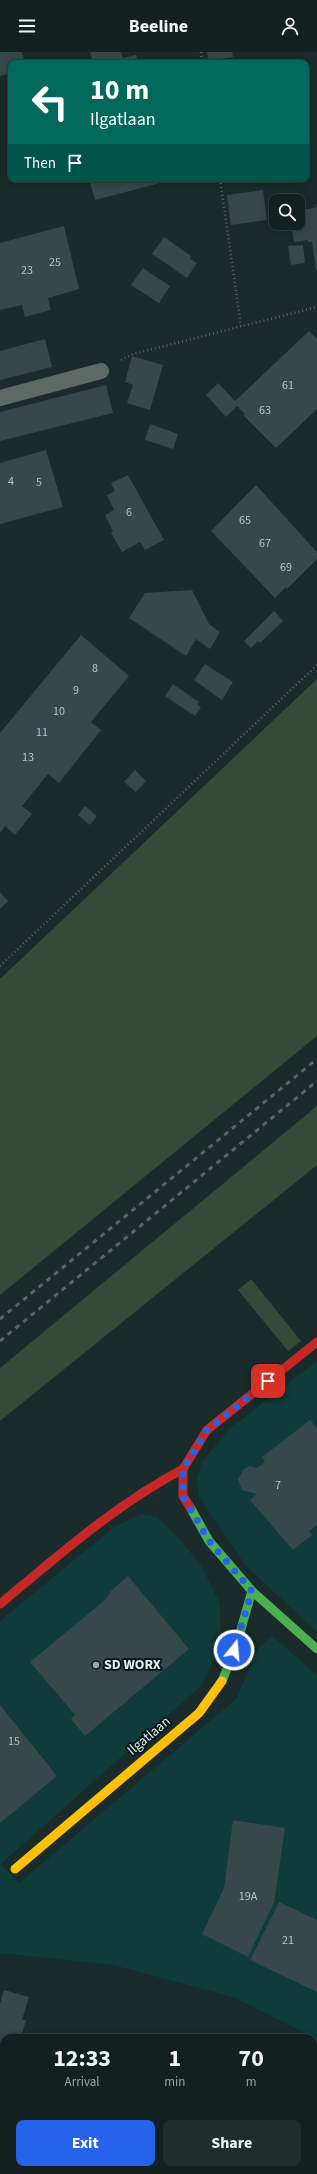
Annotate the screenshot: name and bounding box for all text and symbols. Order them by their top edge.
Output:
text: Beeline [129,14,188,39]
icon: menu [16,15,38,37]
icon: person [279,15,301,37]
text: 10 m [90,70,149,110]
icon: left [24,76,76,128]
text: Ilgatlaan [90,107,156,132]
icon: arrive [64,152,86,174]
text: Then [24,153,56,174]
map controls [269,194,305,230]
button: search [269,194,305,230]
house number: 25 [49,254,61,271]
house number: 23 [21,262,33,279]
house number: 61 [282,377,294,394]
house number: 63 [259,402,271,419]
house number: 4 [8,473,14,490]
house number: 5 [36,474,42,491]
house number: 6 [126,504,132,521]
house number: 65 [239,512,251,529]
house number: 67 [259,535,271,552]
house number: 69 [280,559,292,576]
house number: 8 [92,660,98,677]
house number: 9 [73,682,79,699]
house number: 10 [53,703,65,720]
house number: 11 [36,724,48,741]
house number: 13 [22,749,34,766]
pin [251,1364,285,1398]
icon: arrive [257,1370,279,1392]
house number: 7 [275,1477,281,1494]
position arrow [213,1629,255,1671]
place label: SD WORX [104,1655,161,1675]
marker: SD WORX [91,1660,101,1670]
street label: Ilgatlaan [123,1712,175,1760]
house number: 15 [8,1733,20,1750]
house number: 19A [239,1888,258,1905]
house number: 21 [282,1932,294,1949]
text: 12:33 [53,2041,111,2076]
text: 1 [168,2041,181,2076]
text: 70 [238,2041,264,2076]
text: Arrival [65,2073,100,2091]
text: min [164,2073,185,2091]
text: m [246,2073,257,2091]
button: Exit [16,2120,155,2166]
button: Share [163,2120,301,2166]

